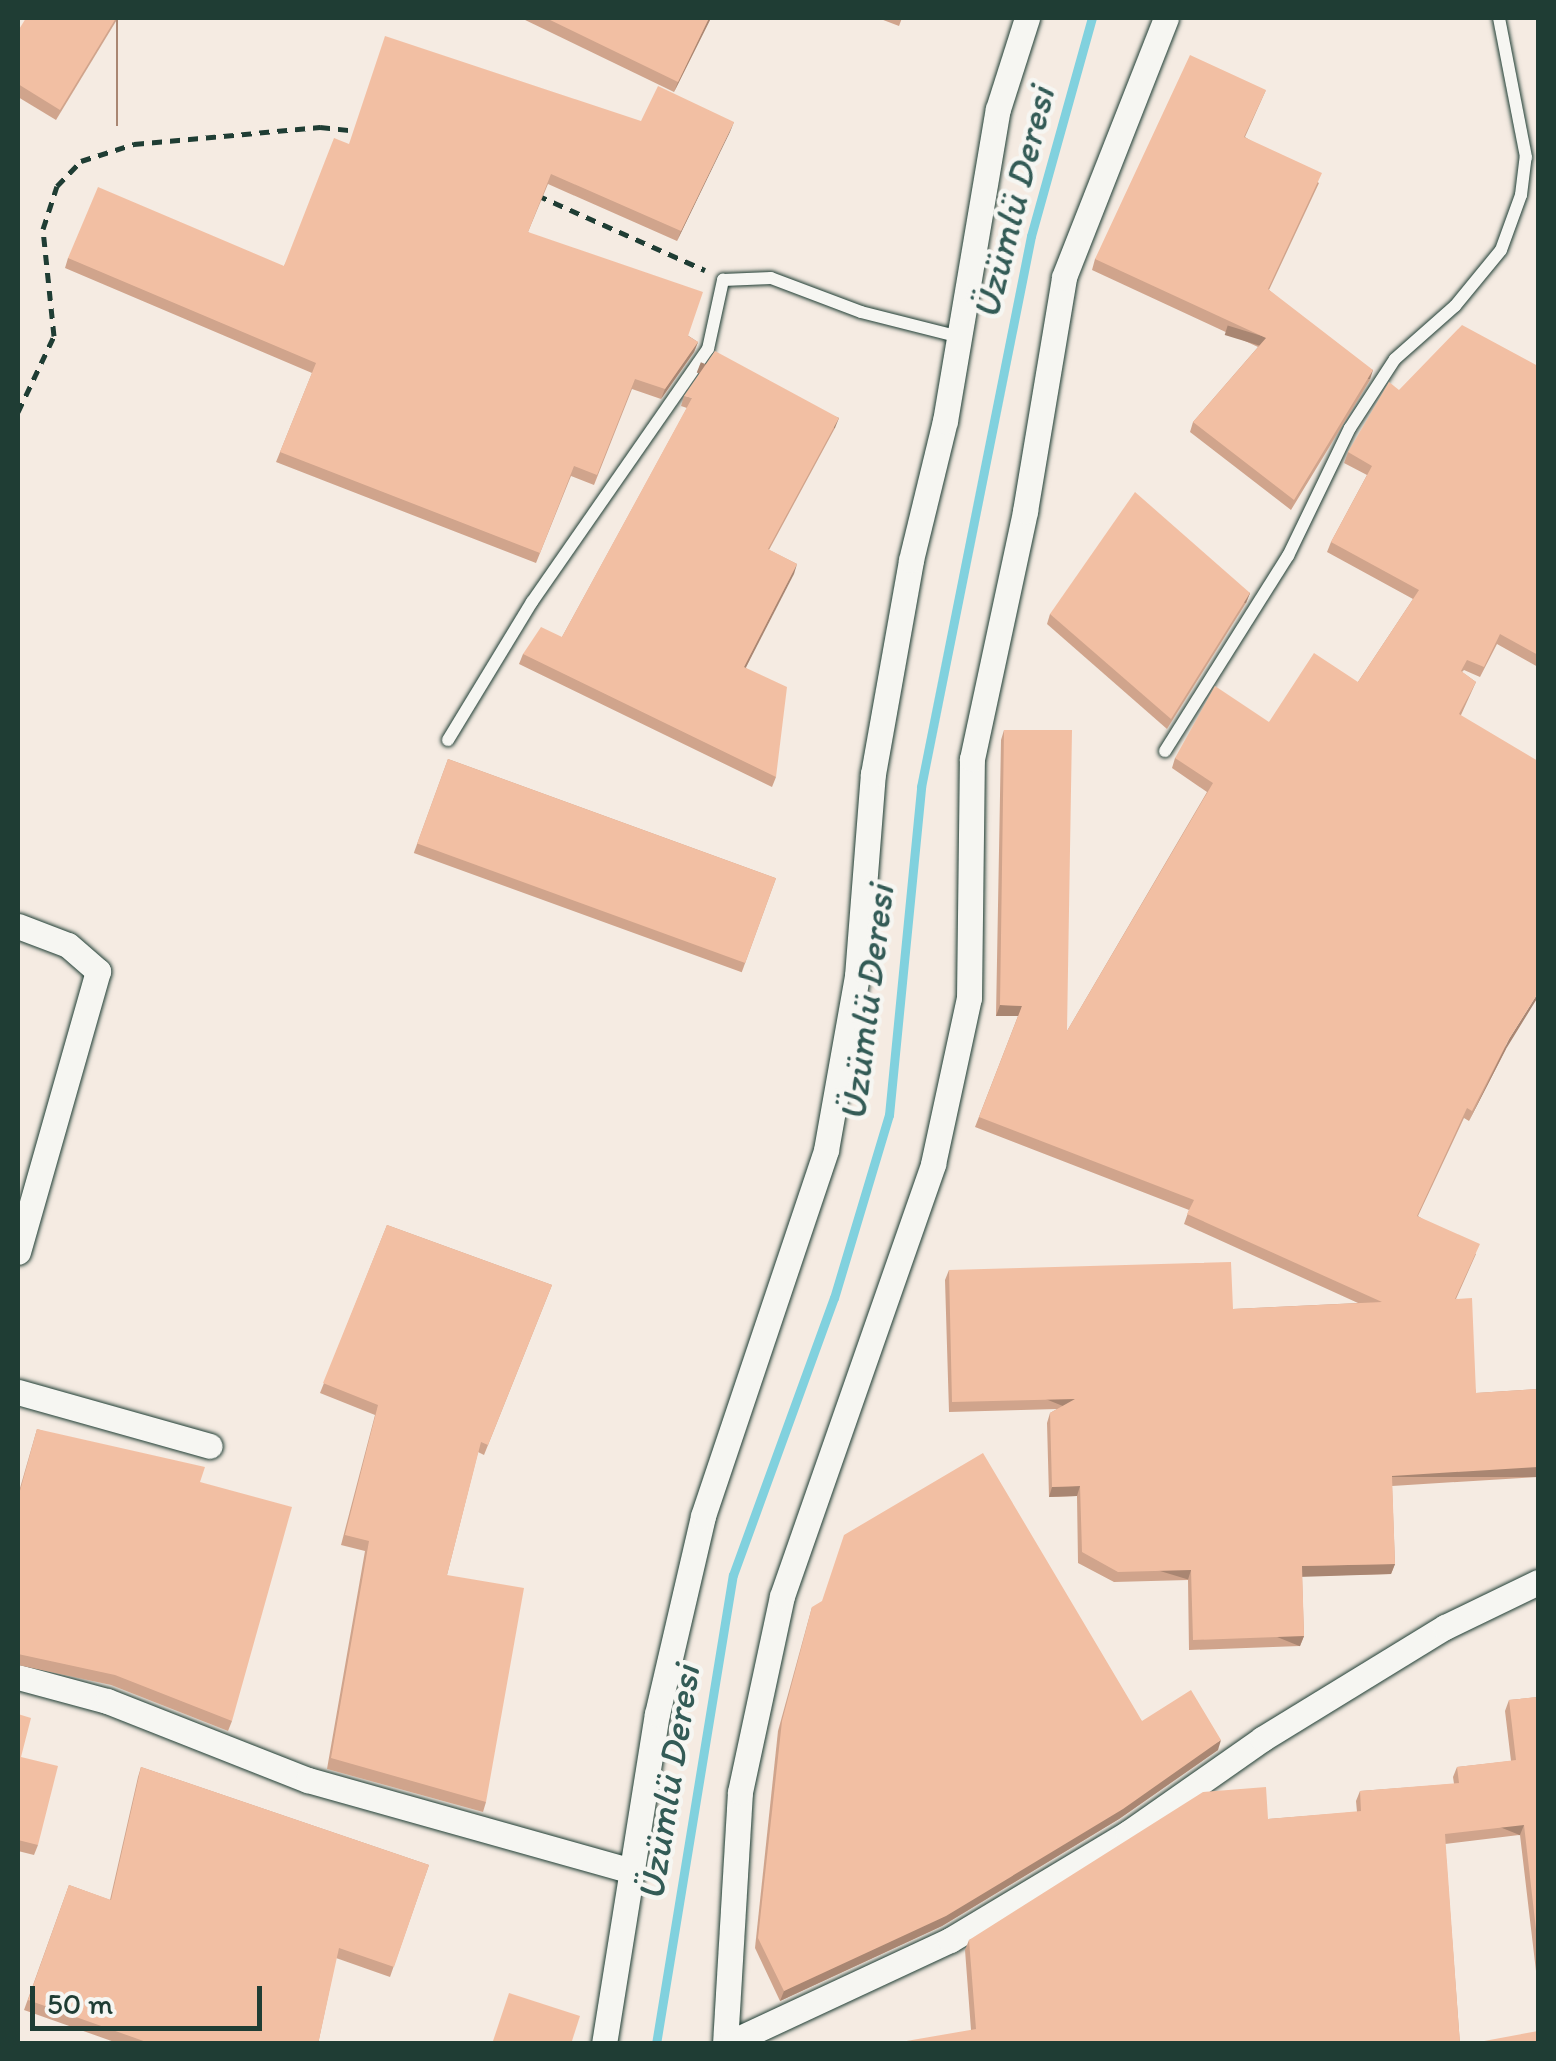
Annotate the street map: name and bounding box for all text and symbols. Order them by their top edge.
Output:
water label: Üzümlü Deresi [963,82,1065,324]
water label: Üzümlü Deresi [830,882,904,1124]
water label: Üzümlü Deresi [628,1662,710,1904]
scale bar [35,1966,268,2028]
text: 50 m [47,1985,113,2022]

